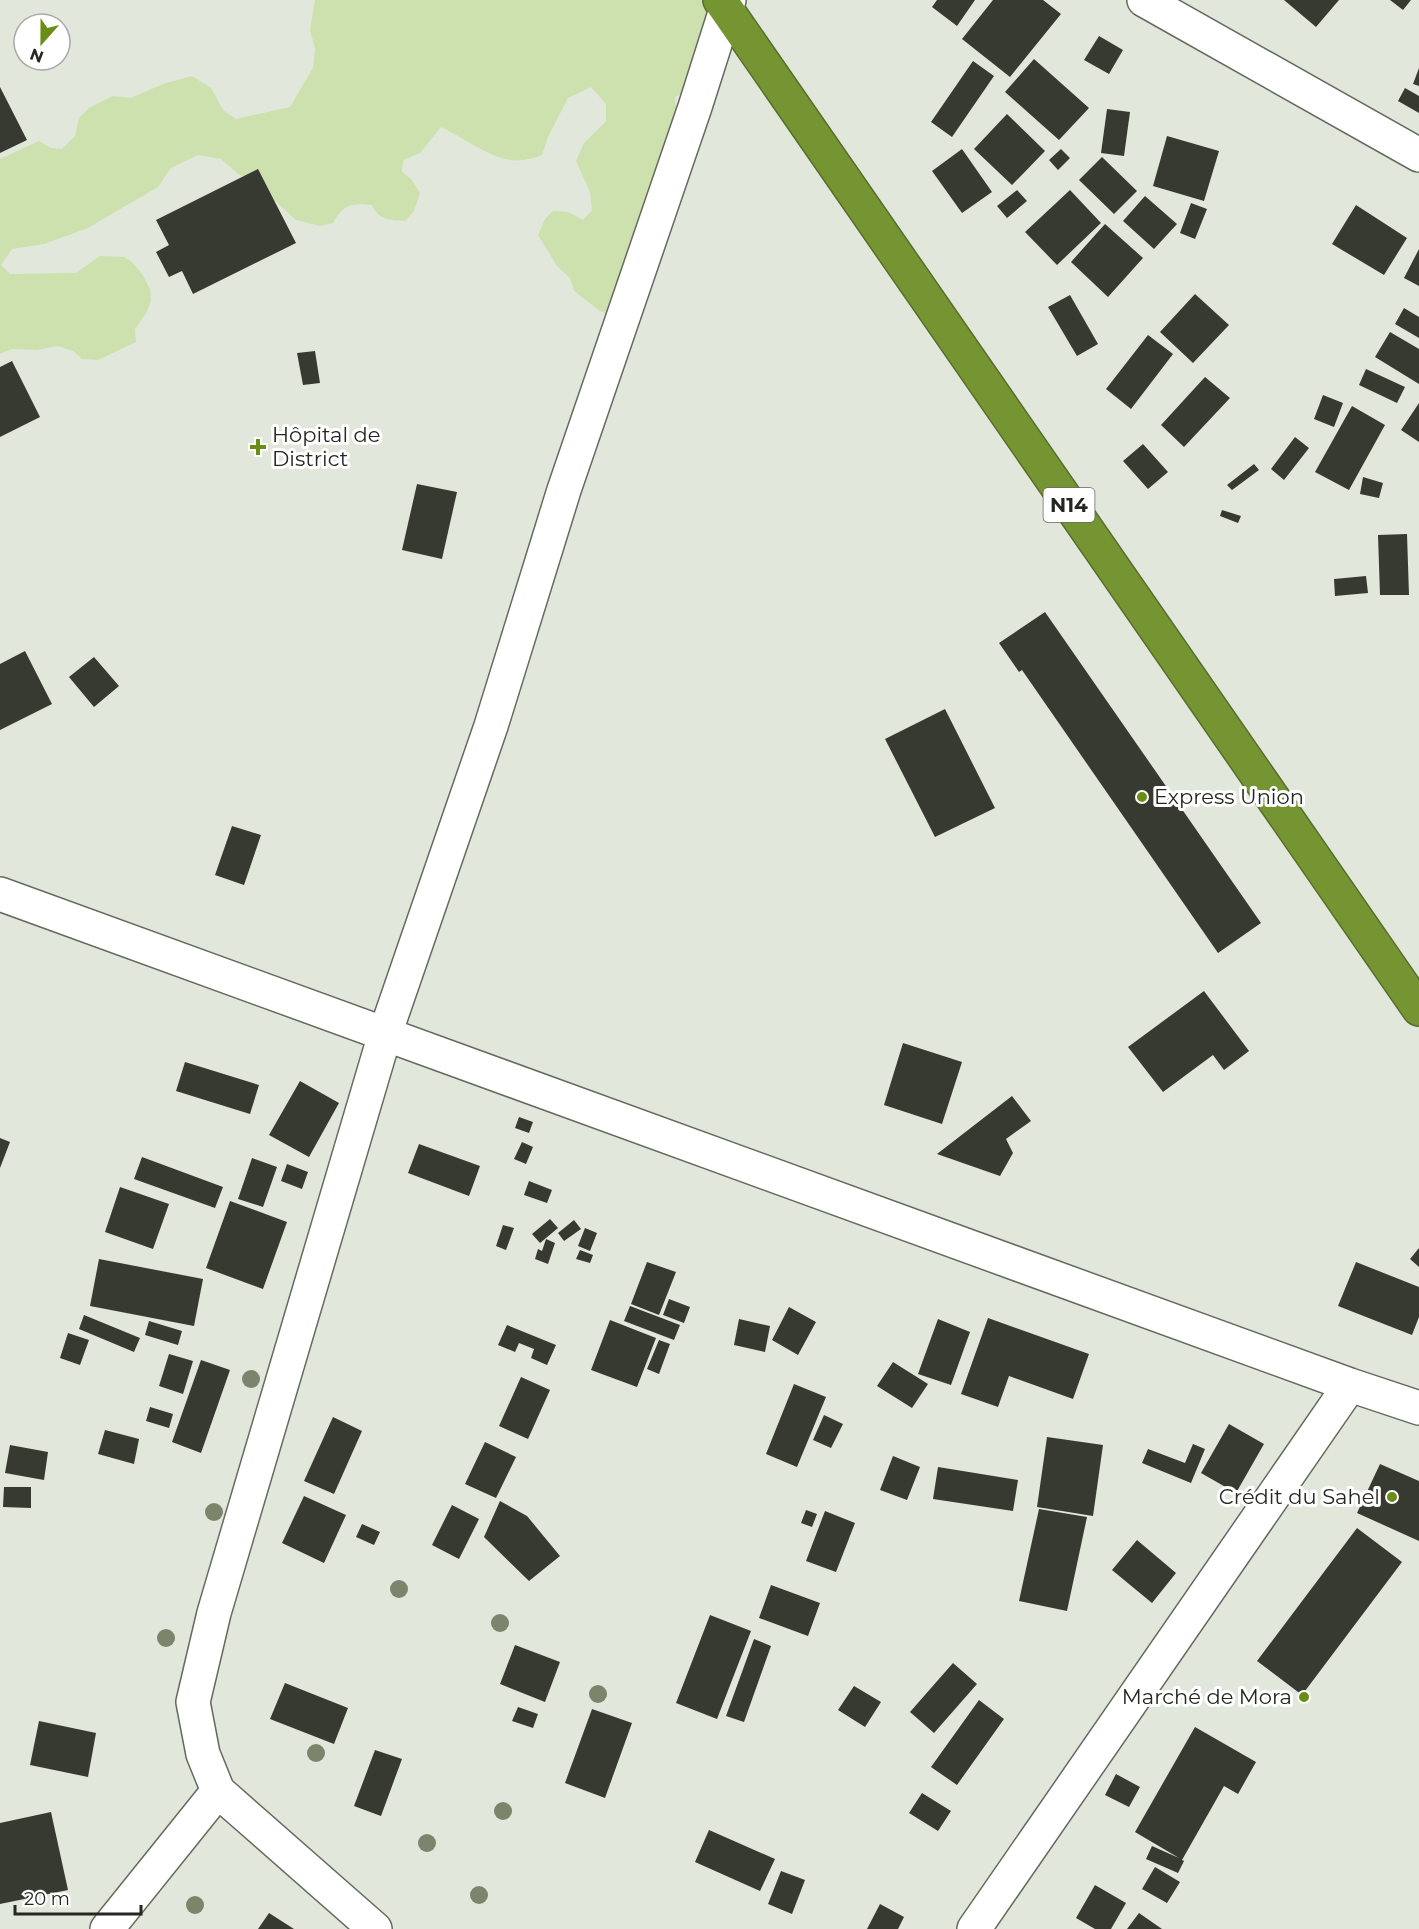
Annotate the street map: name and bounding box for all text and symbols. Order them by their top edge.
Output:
north arrow [12,12,72,72]
text: N [27,44,46,67]
place label: Hôpital de District [272,422,381,471]
marker: Hôpital de District [249,438,267,456]
road number: N14 [1044,488,1094,522]
place label: Express Union [1154,784,1304,809]
marker: Express Union [1135,790,1149,804]
place label: Crédit du Sahel [1219,1484,1380,1509]
marker: Crédit du Sahel [1385,1490,1399,1504]
place label: Marché de Mora [1122,1684,1292,1709]
marker: Marché de Mora [1297,1690,1311,1704]
scale bar [15,1878,141,1916]
text: 20 m [24,1888,70,1910]

